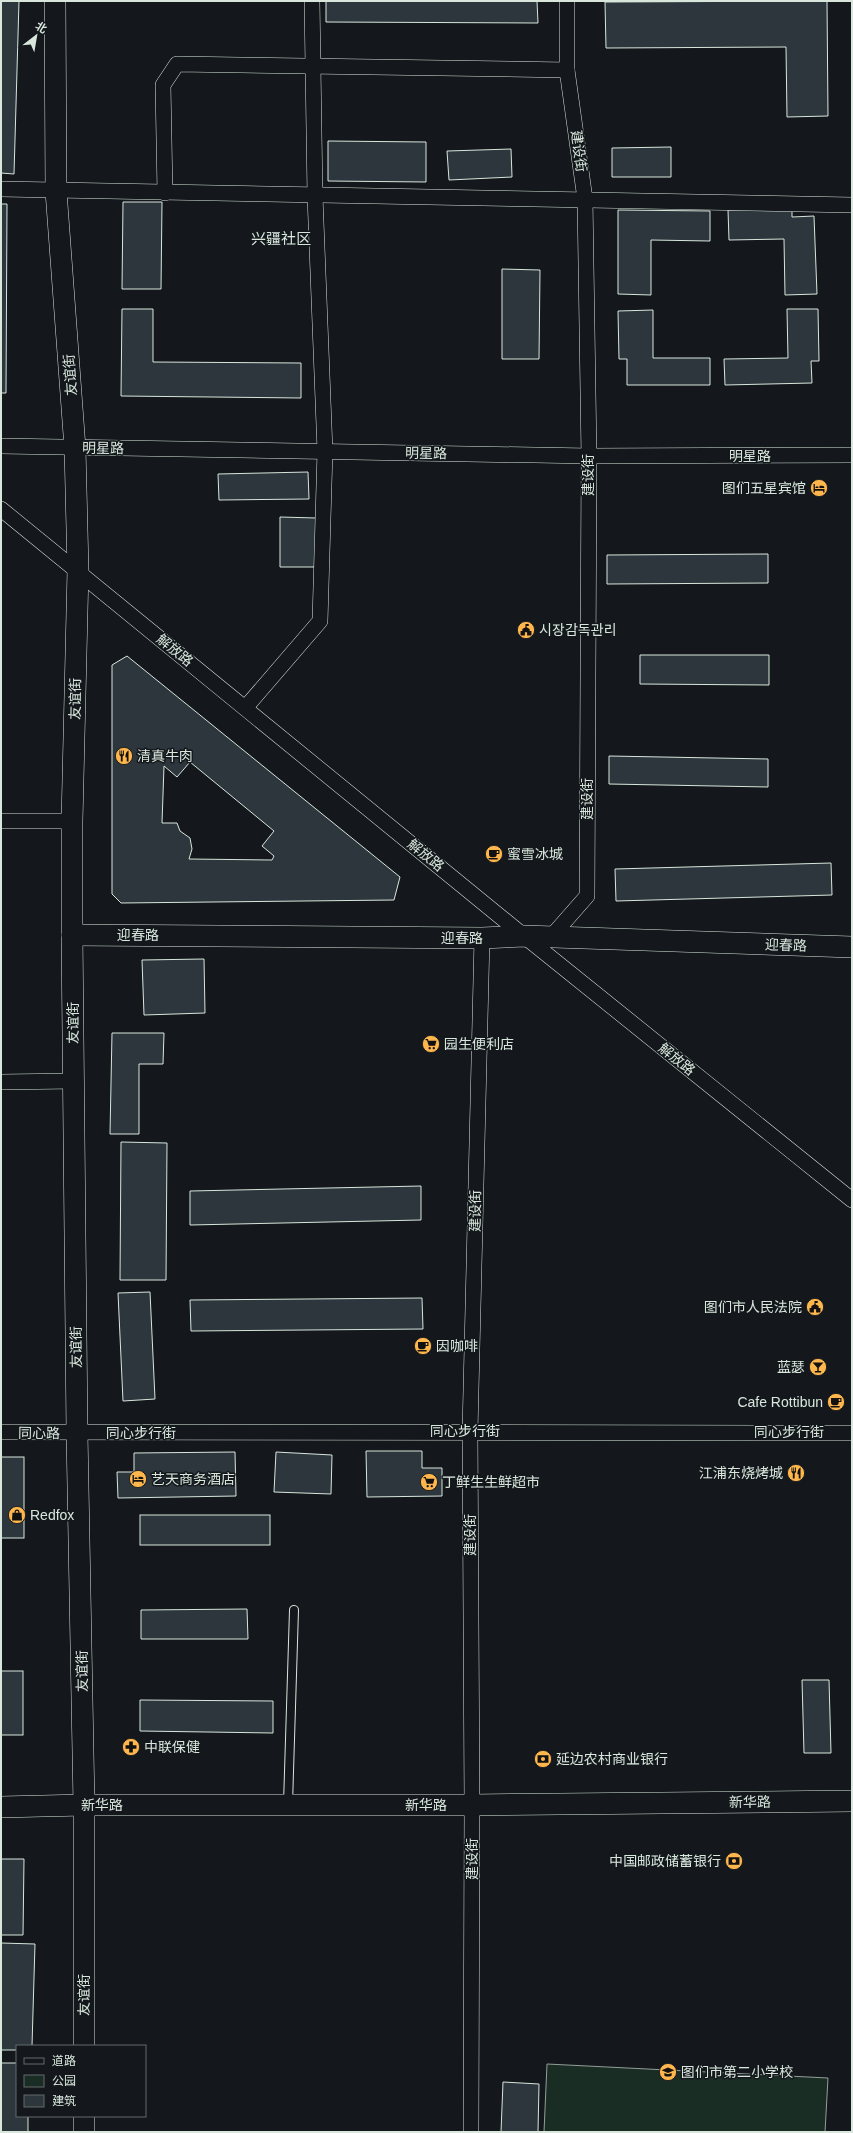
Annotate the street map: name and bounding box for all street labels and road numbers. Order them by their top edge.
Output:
street label: 建设街 [568,129,590,173]
street label: 友谊街 [61,353,79,397]
street label: 明星路 [82,440,124,456]
street label: 明星路 [405,445,447,461]
street label: 明星路 [729,448,771,464]
street label: 建设街 [580,454,596,496]
street label: 解放路 [154,631,196,669]
street label: 友谊街 [67,678,83,720]
street label: 建设街 [579,778,595,820]
street label: 解放路 [405,836,447,874]
street label: 迎春路 [117,927,159,943]
street label: 迎春路 [441,930,483,946]
street label: 迎春路 [765,936,807,954]
street label: 友谊街 [65,1002,81,1044]
street label: 解放路 [656,1040,698,1078]
street label: 建设街 [467,1190,483,1232]
street label: 友谊街 [68,1326,84,1368]
street label: 同心步行街 [430,1423,500,1439]
street label: 同心步行街 [754,1424,824,1440]
street label: 同心路 [18,1425,60,1441]
street label: 同心步行街 [106,1425,176,1441]
street label: 建设街 [462,1514,478,1556]
street label: 友谊街 [74,1650,90,1692]
street label: 新华路 [729,1794,771,1810]
street label: 新华路 [81,1797,123,1813]
street label: 新华路 [405,1797,447,1813]
street label: 建设街 [464,1838,480,1880]
street label: 友谊街 [76,1974,92,2016]

